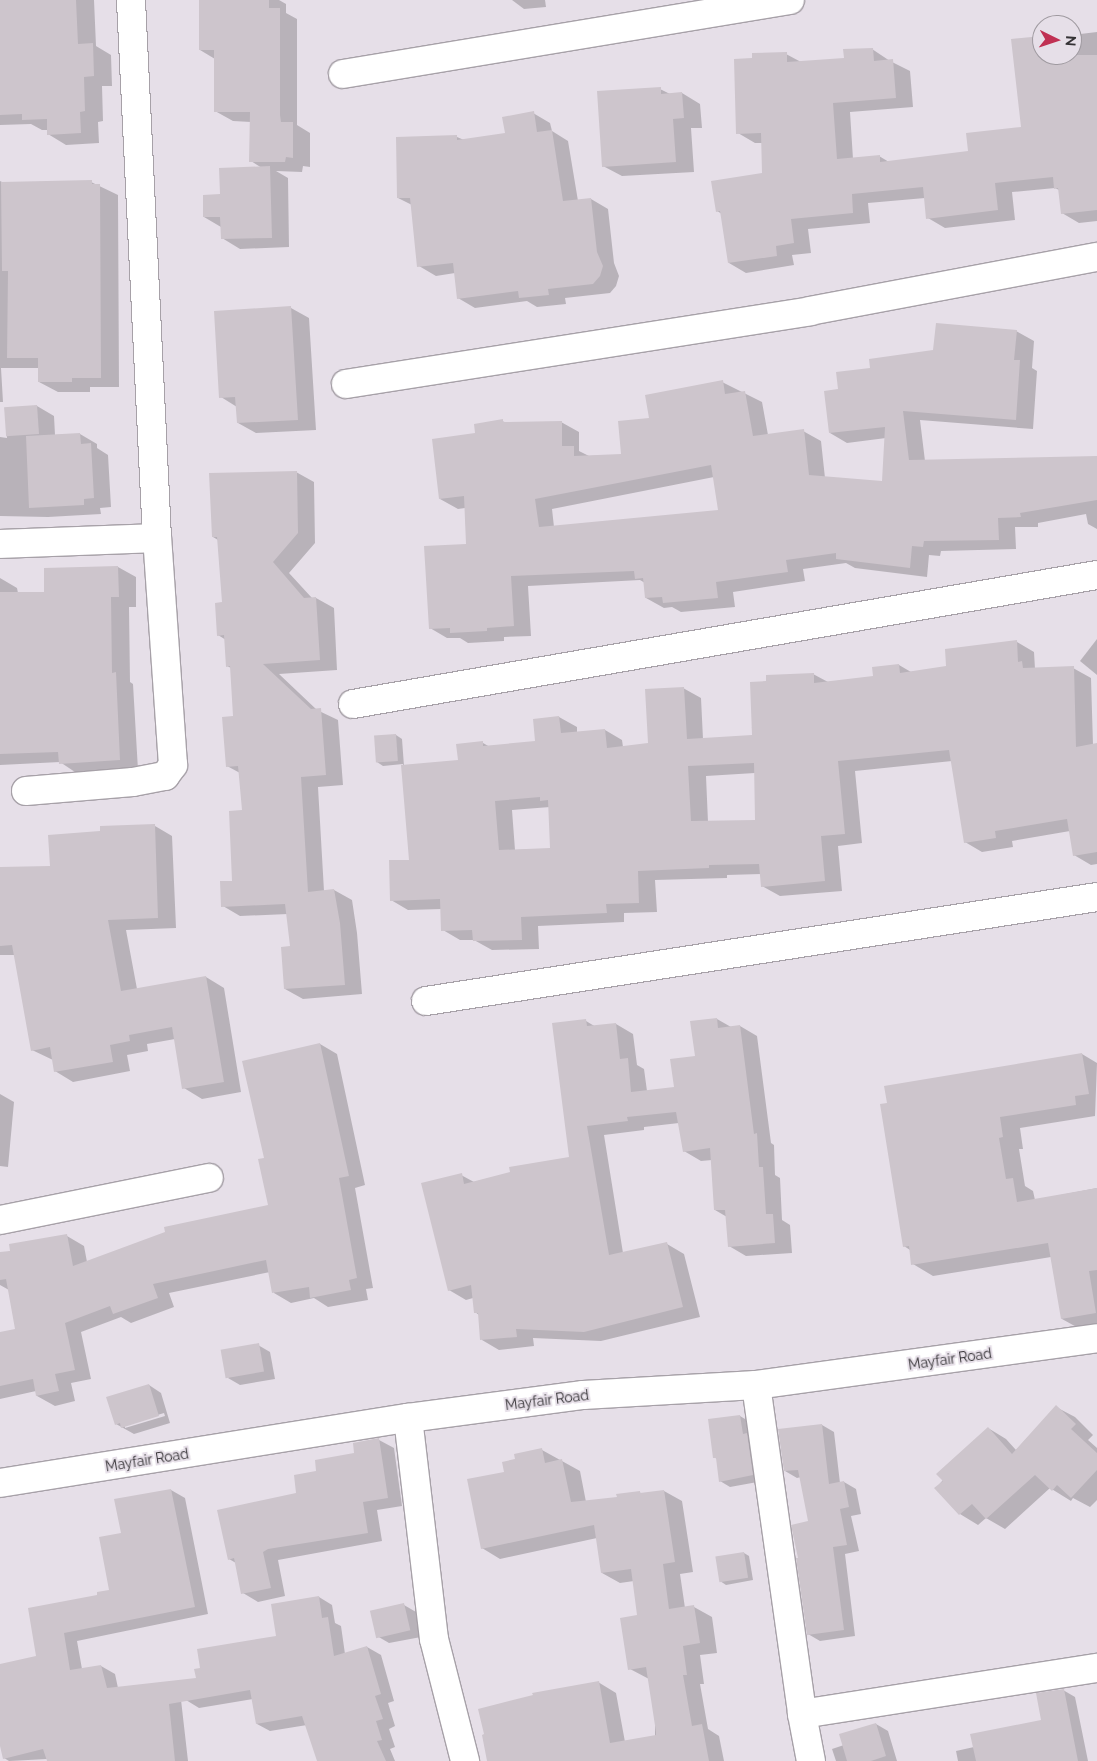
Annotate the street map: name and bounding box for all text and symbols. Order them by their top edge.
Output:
north arrow [1032,15,1082,65]
text: N [1063,35,1079,47]
street label: Mayfair Road [907,1345,993,1373]
street label: Mayfair Road [504,1387,590,1413]
street label: Mayfair Road [104,1445,190,1475]

